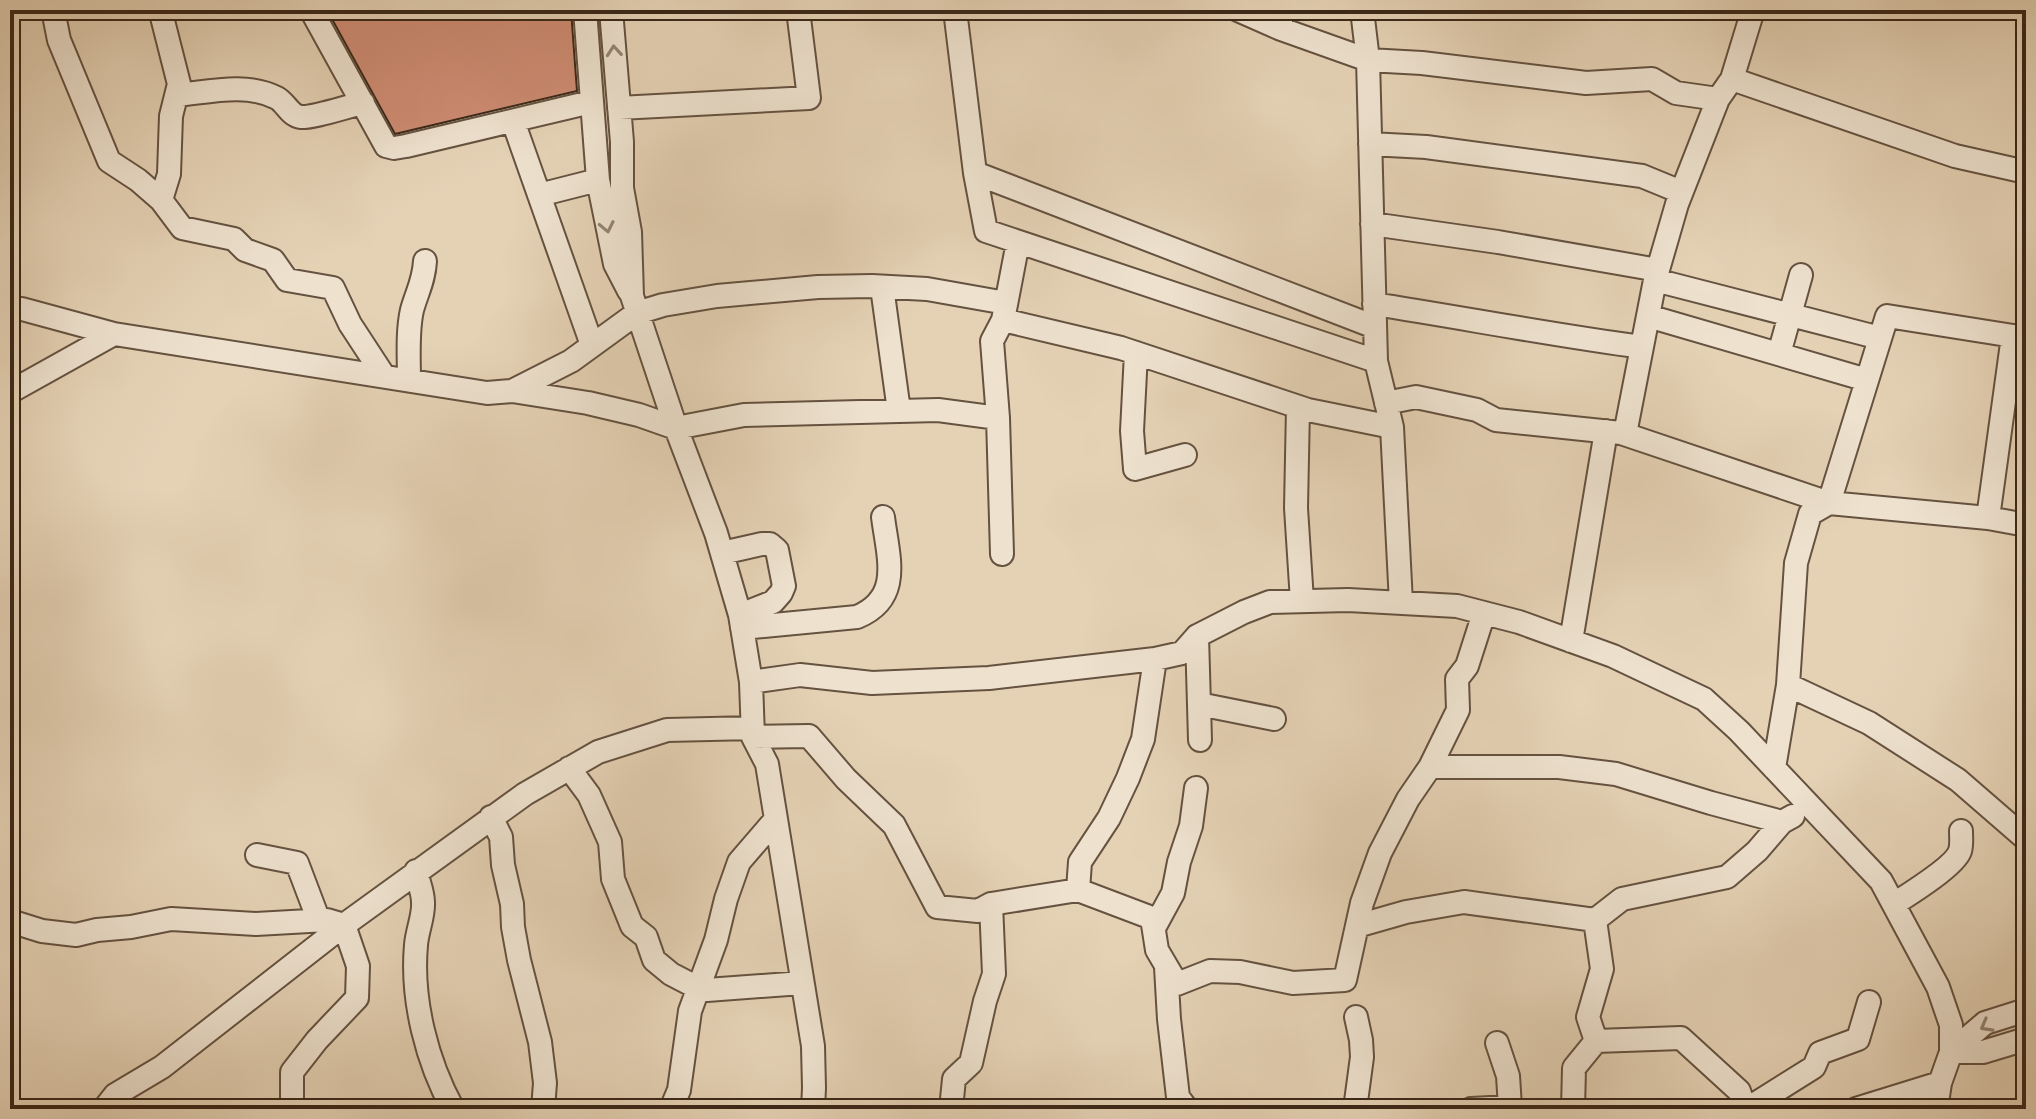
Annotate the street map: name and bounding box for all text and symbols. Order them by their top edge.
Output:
one-way arrow [606,44,623,57]
one-way arrow [598,220,615,233]
one-way arrow [1980,1016,1995,1032]

